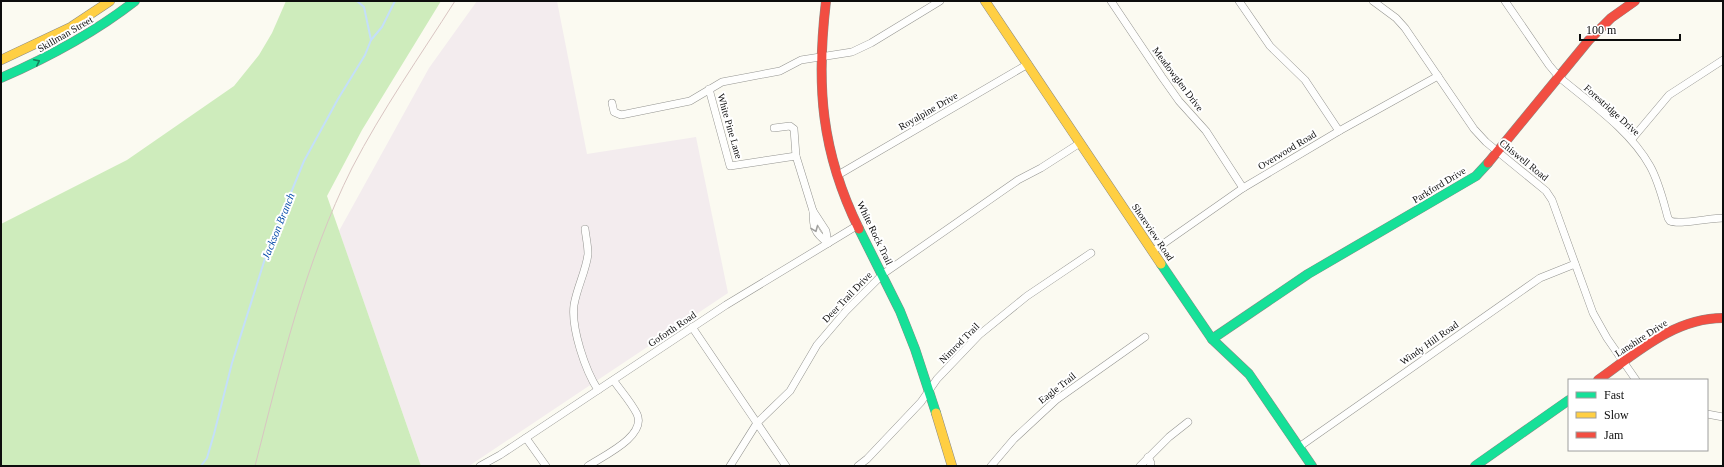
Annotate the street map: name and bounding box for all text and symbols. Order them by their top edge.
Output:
street label: Skillman Street [35,14,95,54]
scale bar [1580,16,1680,42]
text: 100 m [1586,23,1617,37]
street label: Meadowglen Drive [1150,45,1206,114]
one-way arrow [32,59,40,67]
street label: Forestridge Drive [1582,82,1642,138]
street label: Royalpine Drive [897,89,960,132]
street label: White Pine Lane [715,92,745,160]
street label: Overwood Road [1256,128,1318,172]
street label: Chiswell Road [1498,137,1550,183]
street label: Parkford Drive [1410,164,1468,205]
water label: Jackson Branch [259,191,297,261]
street label: White Rock Trail [855,199,895,267]
street label: Shoreview Road [1130,201,1176,263]
one-way arrow [811,226,819,233]
street label: Deer Trail Drive [820,269,874,325]
street label: Goforth Road [646,309,698,349]
street label: Lanshire Drive [1613,317,1670,359]
street label: Windy Hill Road [1398,319,1460,367]
street label: Nimrod Trail [937,320,982,365]
street label: Eagle Trail [1036,370,1078,406]
legend [1568,379,1708,451]
text: Fast [1604,388,1625,402]
text: Slow [1604,408,1629,422]
text: Jam [1604,428,1624,442]

